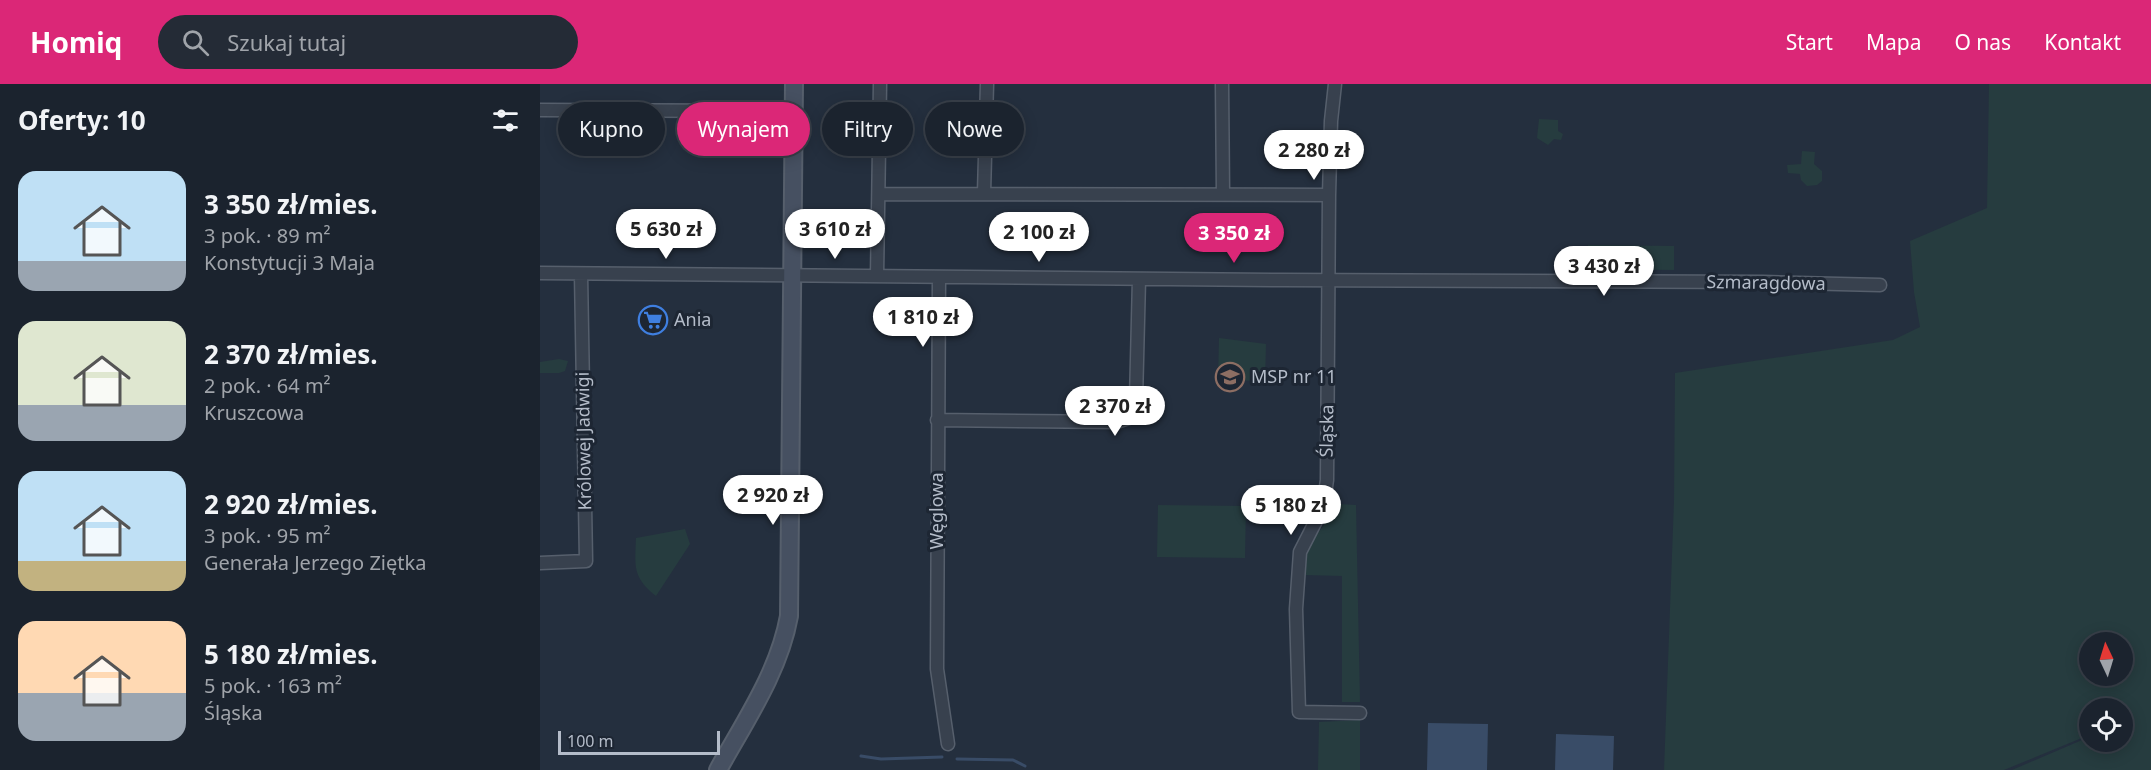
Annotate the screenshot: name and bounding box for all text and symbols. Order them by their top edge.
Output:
search box [158,15,578,69]
text: Homiq [30,23,122,61]
icon: search [179,26,212,59]
text: Szukaj tutaj [227,27,346,57]
text: Start [1786,28,1833,56]
text: Mapa [1866,28,1921,56]
text: O nas [1954,28,2011,56]
text: Kontakt [2044,28,2121,56]
text: Oferty: 10 [18,102,146,138]
chip: Kupno [558,102,665,156]
chip: Wynajem [677,102,810,156]
chip: Filtry [822,102,913,156]
chip: Nowe [925,102,1024,156]
icon: filters [489,104,522,137]
pin: 2 280 zł [1252,130,1376,181]
text: 2 280 zł [1278,136,1350,163]
text: 3 350 zł/mies. [204,186,378,222]
icon: home [66,195,138,267]
pin: 5 630 zł [604,209,728,260]
pin: 3 610 zł [773,209,897,260]
pin: 2 100 zł [977,212,1101,263]
pin: 3 350 zł [1172,213,1296,264]
text: 5 630 zł [630,215,702,242]
text: 3 610 zł [799,215,871,242]
text: 2 100 zł [1003,218,1075,245]
text: 3 350 zł [1198,219,1270,246]
text: 3 pok. · 89 m² [204,222,331,249]
pin: 3 430 zł [1542,246,1666,297]
text: Konstytucji 3 Maja [204,249,375,276]
text: 3 430 zł [1568,252,1640,279]
street label: Szmaragdowa [1706,269,1826,295]
pin: 1 810 zł [861,297,985,348]
text: 1 810 zł [887,303,959,330]
supermarket icon: Ania [637,304,669,336]
place label: Ania [674,307,711,331]
text: 2 370 zł/mies. [204,336,378,372]
icon: home [66,345,138,417]
school or university icon: MSP nr 11 [1214,361,1246,393]
place label: MSP nr 11 [1251,364,1337,388]
text: 2 pok. · 64 m² [204,372,331,399]
street label: Królowej Jadwigi [570,372,596,510]
pin: 2 370 zł [1053,386,1177,437]
text: 2 370 zł [1079,392,1151,419]
text: Kruszcowa [204,399,304,426]
street label: Śląska [1314,404,1338,458]
street label: Węglowa [924,472,948,550]
pin: 2 920 zł [711,475,835,526]
text: 2 920 zł [737,481,809,508]
pin: 5 180 zł [1229,485,1353,536]
text: 2 920 zł/mies. [204,486,378,522]
text: 5 180 zł [1255,491,1327,518]
icon: home [66,495,138,567]
text: 3 pok. · 95 m² [204,522,331,549]
text: Generała Jerzego Ziętka [204,549,426,576]
north arrow [2079,632,2133,686]
map controls [2079,632,2133,752]
text: 5 180 zł/mies. [204,636,378,672]
icon: home [66,645,138,717]
text: 5 pok. · 163 m² [204,672,342,699]
button: locate [2079,698,2133,752]
text: Śląska [204,699,263,726]
scale bar [558,728,720,756]
text: 100 m [567,730,614,752]

